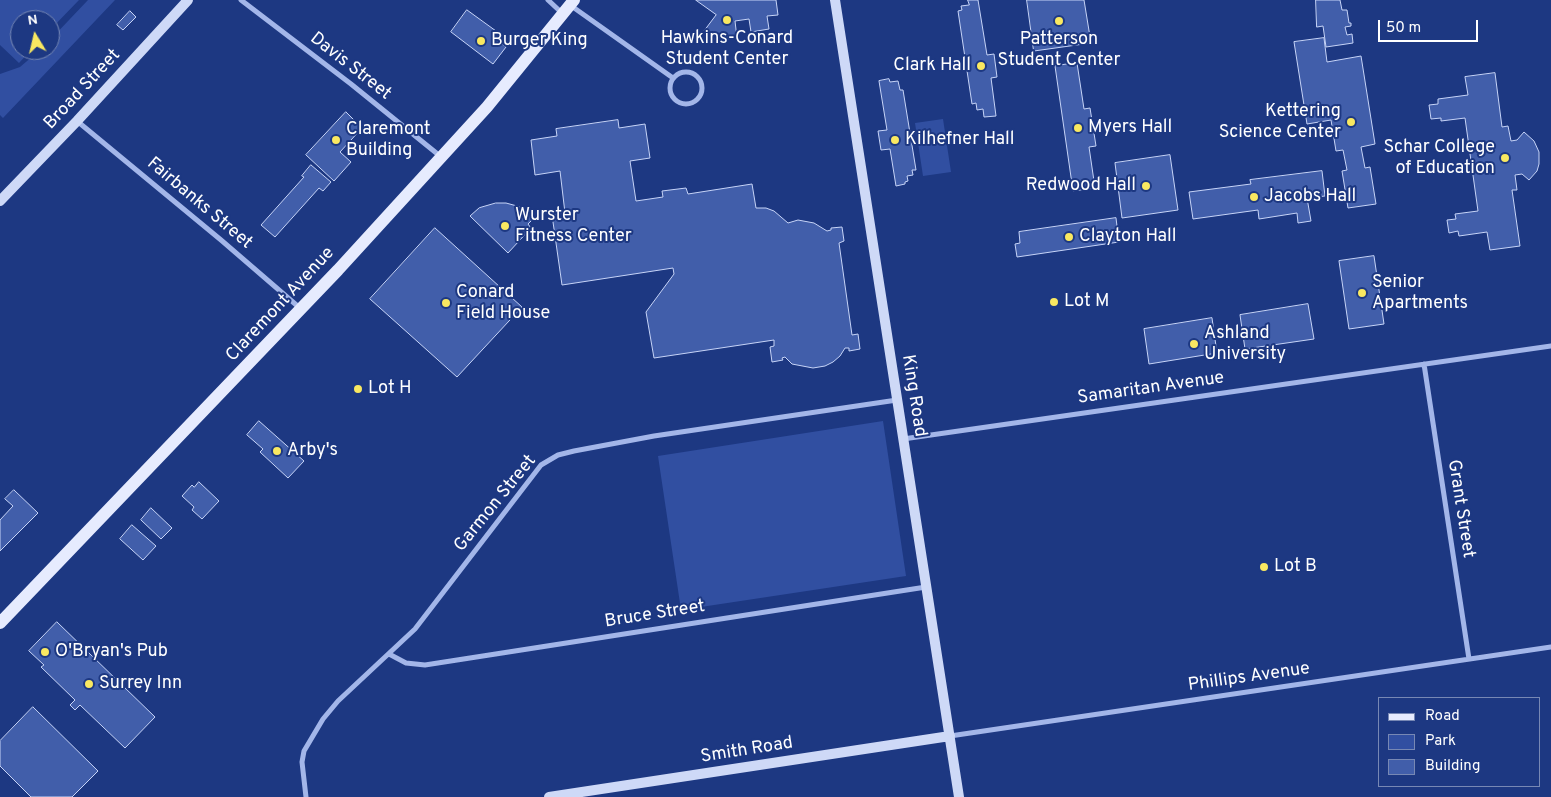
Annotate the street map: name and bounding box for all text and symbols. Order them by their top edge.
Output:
north arrow [10,10,60,60]
scale bar [1381,10,1481,42]
text: N [26,11,39,30]
marker: Hawkins-Conard Student Center [721,14,733,26]
marker: Patterson Student Center [1053,15,1065,27]
text: 50 m [1386,19,1421,38]
place label: Hawkins-Conard Student Center [661,28,793,70]
street label: Davis Street [305,29,395,105]
place label: Patterson Student Center [998,29,1120,72]
place label: Burger King [491,30,588,52]
marker: Burger King [475,35,487,47]
street label: Broad Street [40,45,126,135]
place label: Clark Hall [893,55,971,77]
marker: Clark Hall [975,60,987,72]
place label: Kettering Science Center [1219,101,1341,144]
marker: Kettering Science Center [1345,116,1357,128]
place label: Myers Hall [1088,117,1172,139]
place label: Claremont Building [346,119,431,162]
marker: Myers Hall [1072,122,1084,134]
place label: Kilhefner Hall [905,129,1014,151]
marker: Claremont Building [330,134,342,146]
marker: Kilhefner Hall [889,134,901,146]
place label: Schar College of Education [1383,137,1495,180]
marker: Schar College of Education [1499,152,1511,164]
street label: Fairbanks Street [142,154,256,254]
place label: Redwood Hall [1026,175,1136,197]
marker: Redwood Hall [1140,180,1152,192]
place label: Jacobs Hall [1264,186,1356,208]
marker: Jacobs Hall [1248,191,1260,203]
place label: Wurster Fitness Center [515,205,632,248]
marker: Wurster Fitness Center [499,220,511,232]
place label: Clayton Hall [1079,226,1176,248]
marker: Clayton Hall [1063,231,1075,243]
street label: Claremont Avenue [222,243,340,367]
place label: Senior Apartments [1372,272,1468,314]
place label: Conard Field House [456,282,550,324]
marker: Senior Apartments [1356,287,1368,299]
place label: Lot M [1064,291,1109,313]
marker: Lot M [1048,296,1060,308]
marker: Conard Field House [440,297,452,309]
place label: Ashland University [1204,323,1286,366]
marker: Ashland University [1188,338,1200,350]
street label: King Road [896,353,930,439]
street label: Samaritan Avenue [1076,368,1226,410]
place label: Lot H [368,378,412,400]
marker: Lot H [352,383,364,395]
place label: Arby's [287,440,338,462]
marker: Arby's [271,445,283,457]
street label: Garmon Street [450,451,542,557]
street label: Grant Street [1442,458,1478,560]
place label: Lot B [1274,556,1317,578]
marker: Lot B [1258,561,1270,573]
street label: Bruce Street [603,596,707,634]
place label: O'Bryan's Pub [55,641,168,663]
marker: O'Bryan's Pub [39,646,51,658]
street label: Phillips Avenue [1187,659,1311,697]
place label: Surrey Inn [99,673,182,695]
marker: Surrey Inn [83,678,95,690]
legend [1378,697,1541,787]
text: Road [1425,707,1460,726]
text: Park [1425,732,1456,751]
street label: Smith Road [699,733,795,769]
text: Building [1425,757,1480,776]

